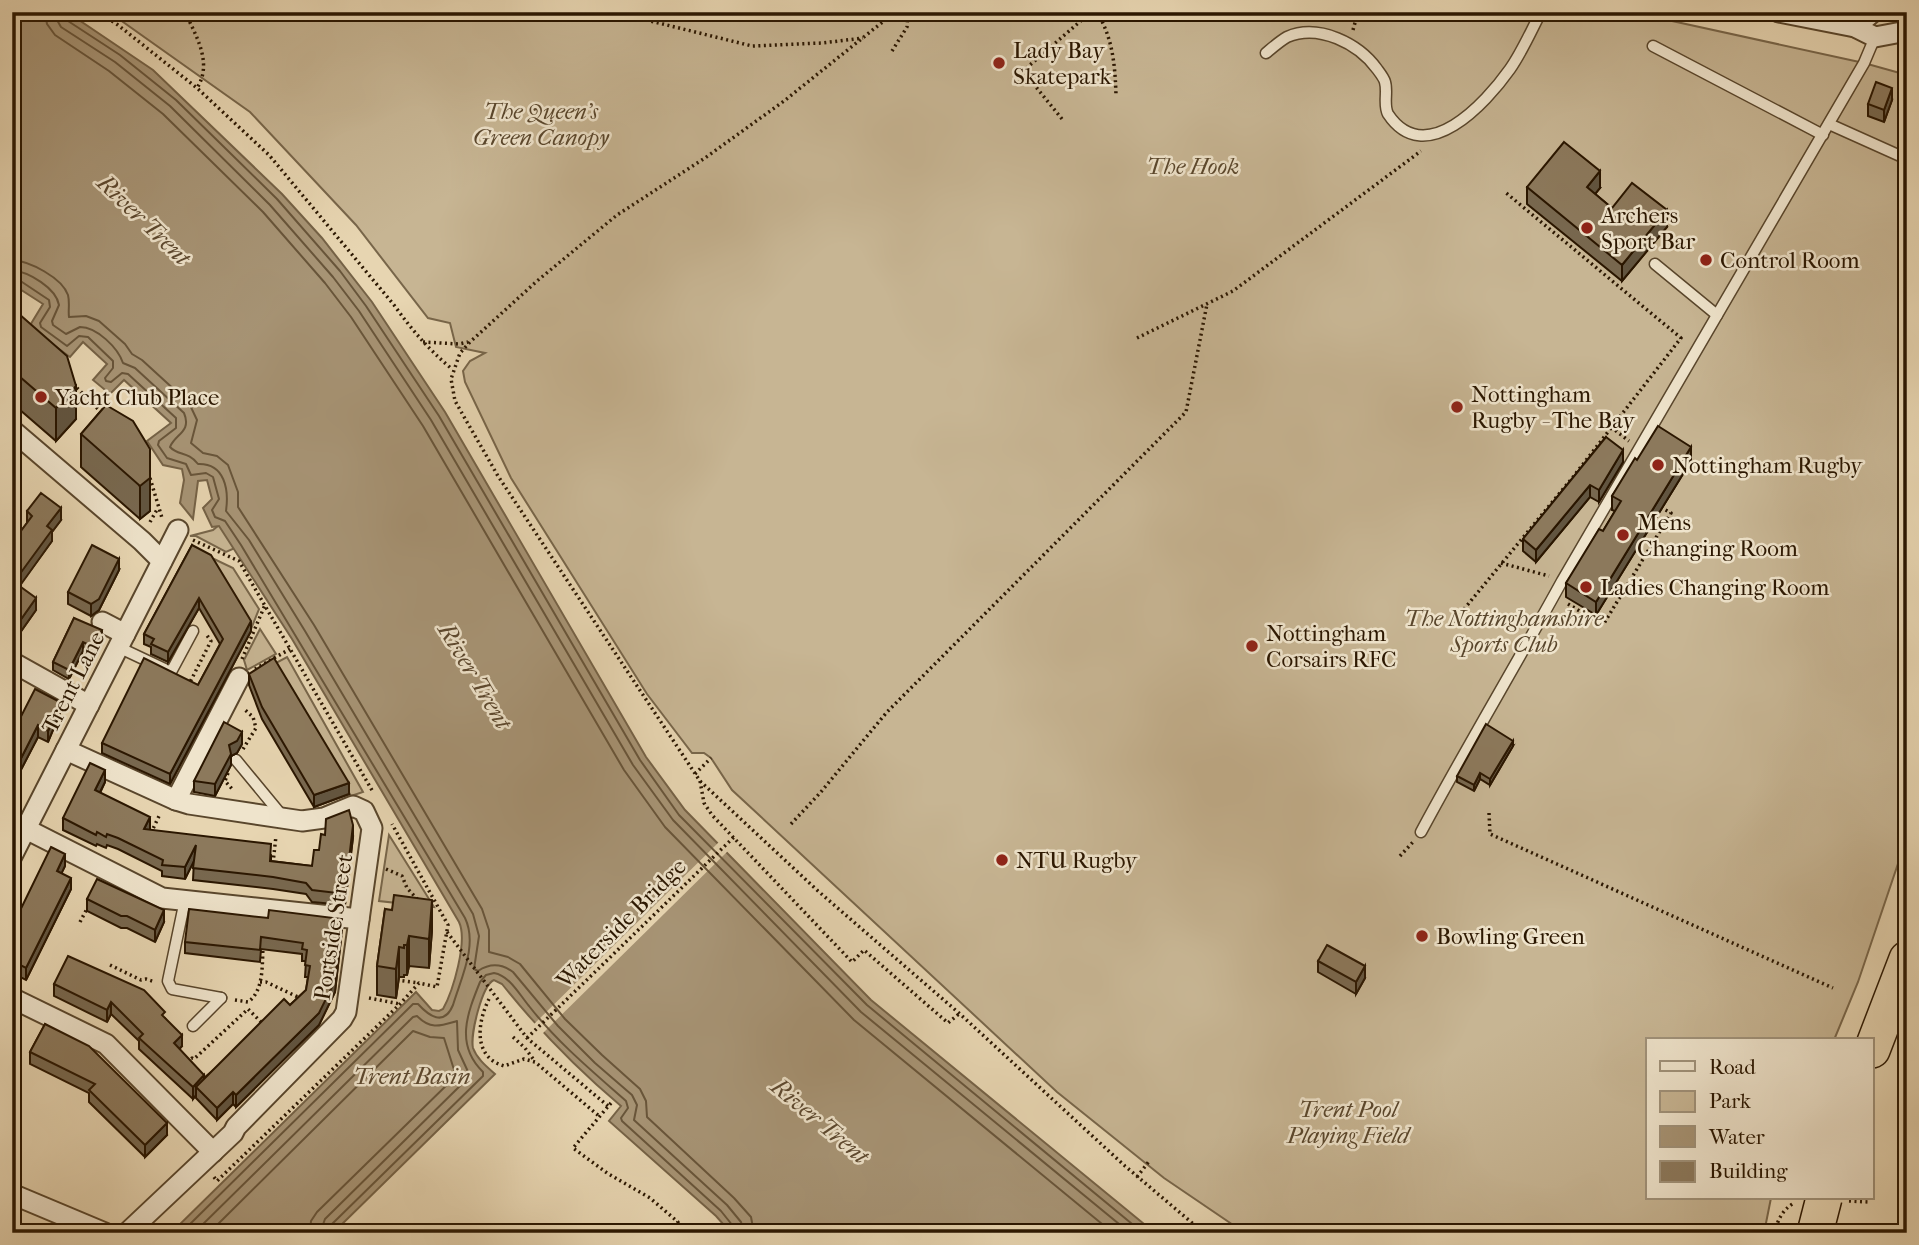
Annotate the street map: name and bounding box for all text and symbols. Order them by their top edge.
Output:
place label: Lady Bay Skatepark [1013,37,1113,90]
marker: Lady Bay Skatepark [991,55,1007,71]
park label: The Queen's Green Canopy [473,98,609,151]
park label: The Hook [1147,153,1239,180]
water label: River Trent [90,167,198,272]
place label: Archers Sport Bar [1600,202,1695,255]
marker: Archers Sport Bar [1579,220,1595,236]
place label: Control Room [1720,247,1860,274]
marker: Control Room [1698,252,1714,268]
place label: Nottingham Rugby - The Bay [1471,381,1635,434]
place label: Yacht Club Place [54,384,219,411]
marker: Yacht Club Place [33,389,49,405]
marker: Nottingham Rugby - The Bay [1449,399,1465,415]
place label: Nottingham Rugby [1672,452,1863,479]
marker: Nottingham Rugby [1650,457,1666,473]
place label: Mens Changing Room [1637,509,1798,562]
marker: Mens Changing Room [1615,527,1631,543]
place label: Ladies Changing Room [1600,574,1829,601]
marker: Ladies Changing Room [1578,579,1594,595]
park label: The Nottinghamshire Sports Club [1405,605,1604,658]
water label: River Trent [431,616,518,735]
place label: Nottingham Corsairs RFC [1266,620,1396,673]
street label: Trent Lane [36,627,111,738]
marker: Nottingham Corsairs RFC [1244,638,1260,654]
place label: NTU Rugby [1016,847,1138,874]
street label: Portside Street [309,852,358,1002]
marker: NTU Rugby [994,852,1010,868]
street label: Waterside Bridge [550,853,692,995]
place label: Bowling Green [1436,923,1586,950]
marker: Bowling Green [1414,928,1430,944]
legend [1646,1038,1874,1200]
text: Road [1709,1055,1756,1079]
water label: Trent Basin [353,1062,471,1090]
water label: River Trent [764,1071,876,1171]
text: Park [1709,1089,1751,1113]
park label: Trent Pool Playing Field [1286,1096,1412,1149]
text: Water [1708,1125,1765,1149]
text: Building [1709,1159,1788,1183]

